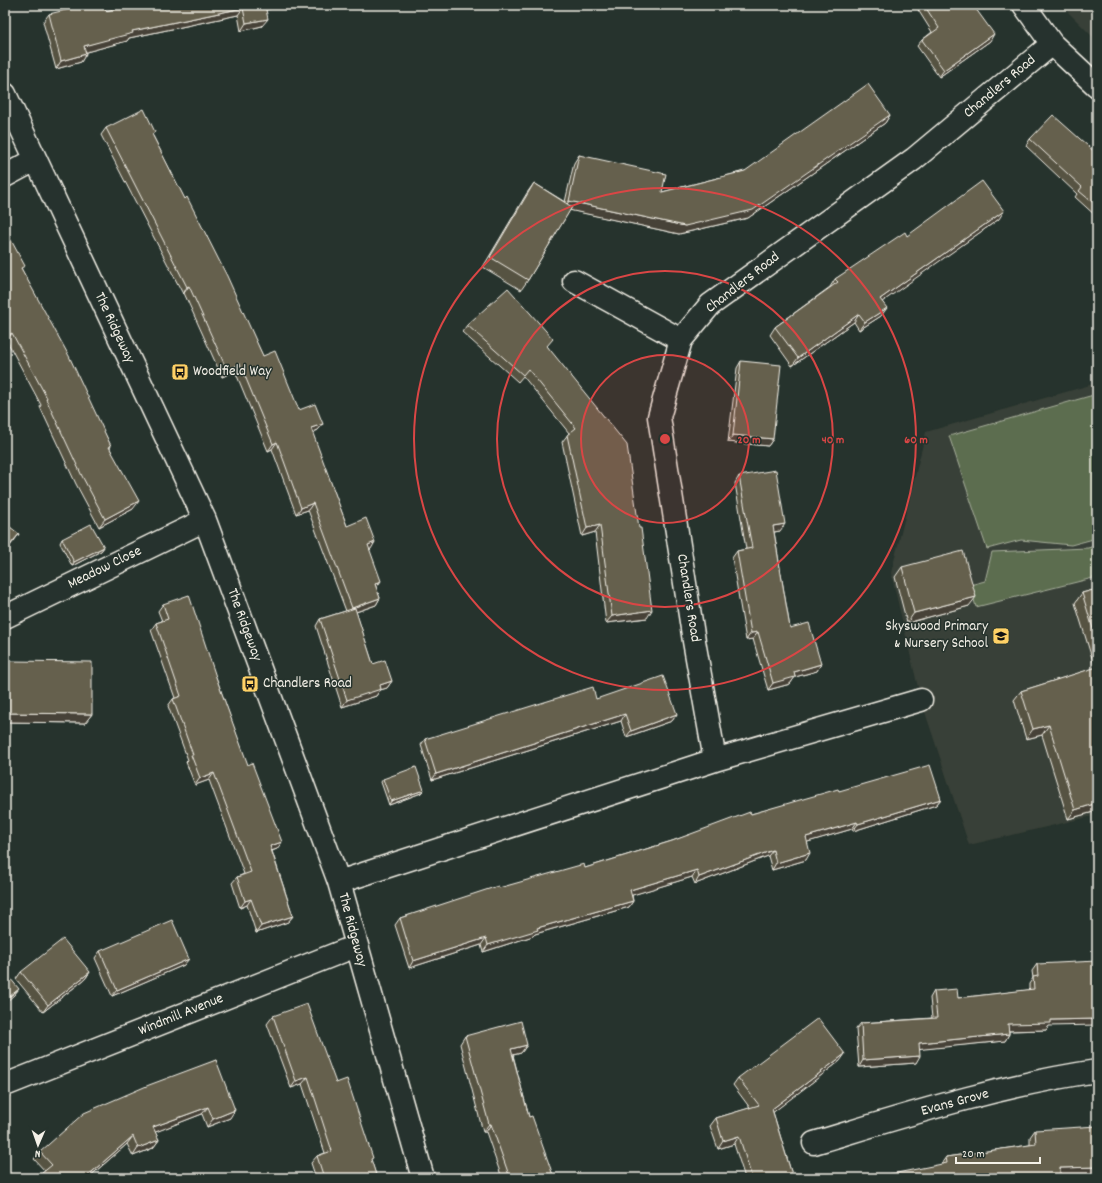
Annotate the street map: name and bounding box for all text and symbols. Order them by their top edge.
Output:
street label: Chandlers Road [959,50,1041,124]
street label: Chandlers Road [701,247,785,319]
street label: The Ridgeway [88,289,140,368]
place label: Woodfield Way [193,361,272,383]
bus stop icon: Woodfield Way [170,362,190,382]
centre of rings [658,432,672,446]
text: 20 m [738,432,760,449]
text: 40 m [822,432,844,449]
text: 60 m [904,432,928,449]
street label: Meadow Close [64,540,146,595]
street label: Chandlers Road [670,552,706,644]
street label: The Ridgeway [221,586,268,665]
place label: Skyswood Primary & Nursery School [885,616,989,655]
school or university icon: Skyswood Primary & Nursery School [991,626,1011,646]
place label: Chandlers Road [263,673,352,695]
bus stop icon: Chandlers Road [240,674,260,694]
street label: The Ridgeway [332,890,373,970]
street label: Windmill Avenue [135,988,227,1042]
street label: Evans Grove [919,1083,992,1123]
north arrow [18,1125,58,1165]
scale bar [956,1139,1040,1165]
text: N [34,1145,41,1161]
text: 20 m [962,1146,985,1163]

